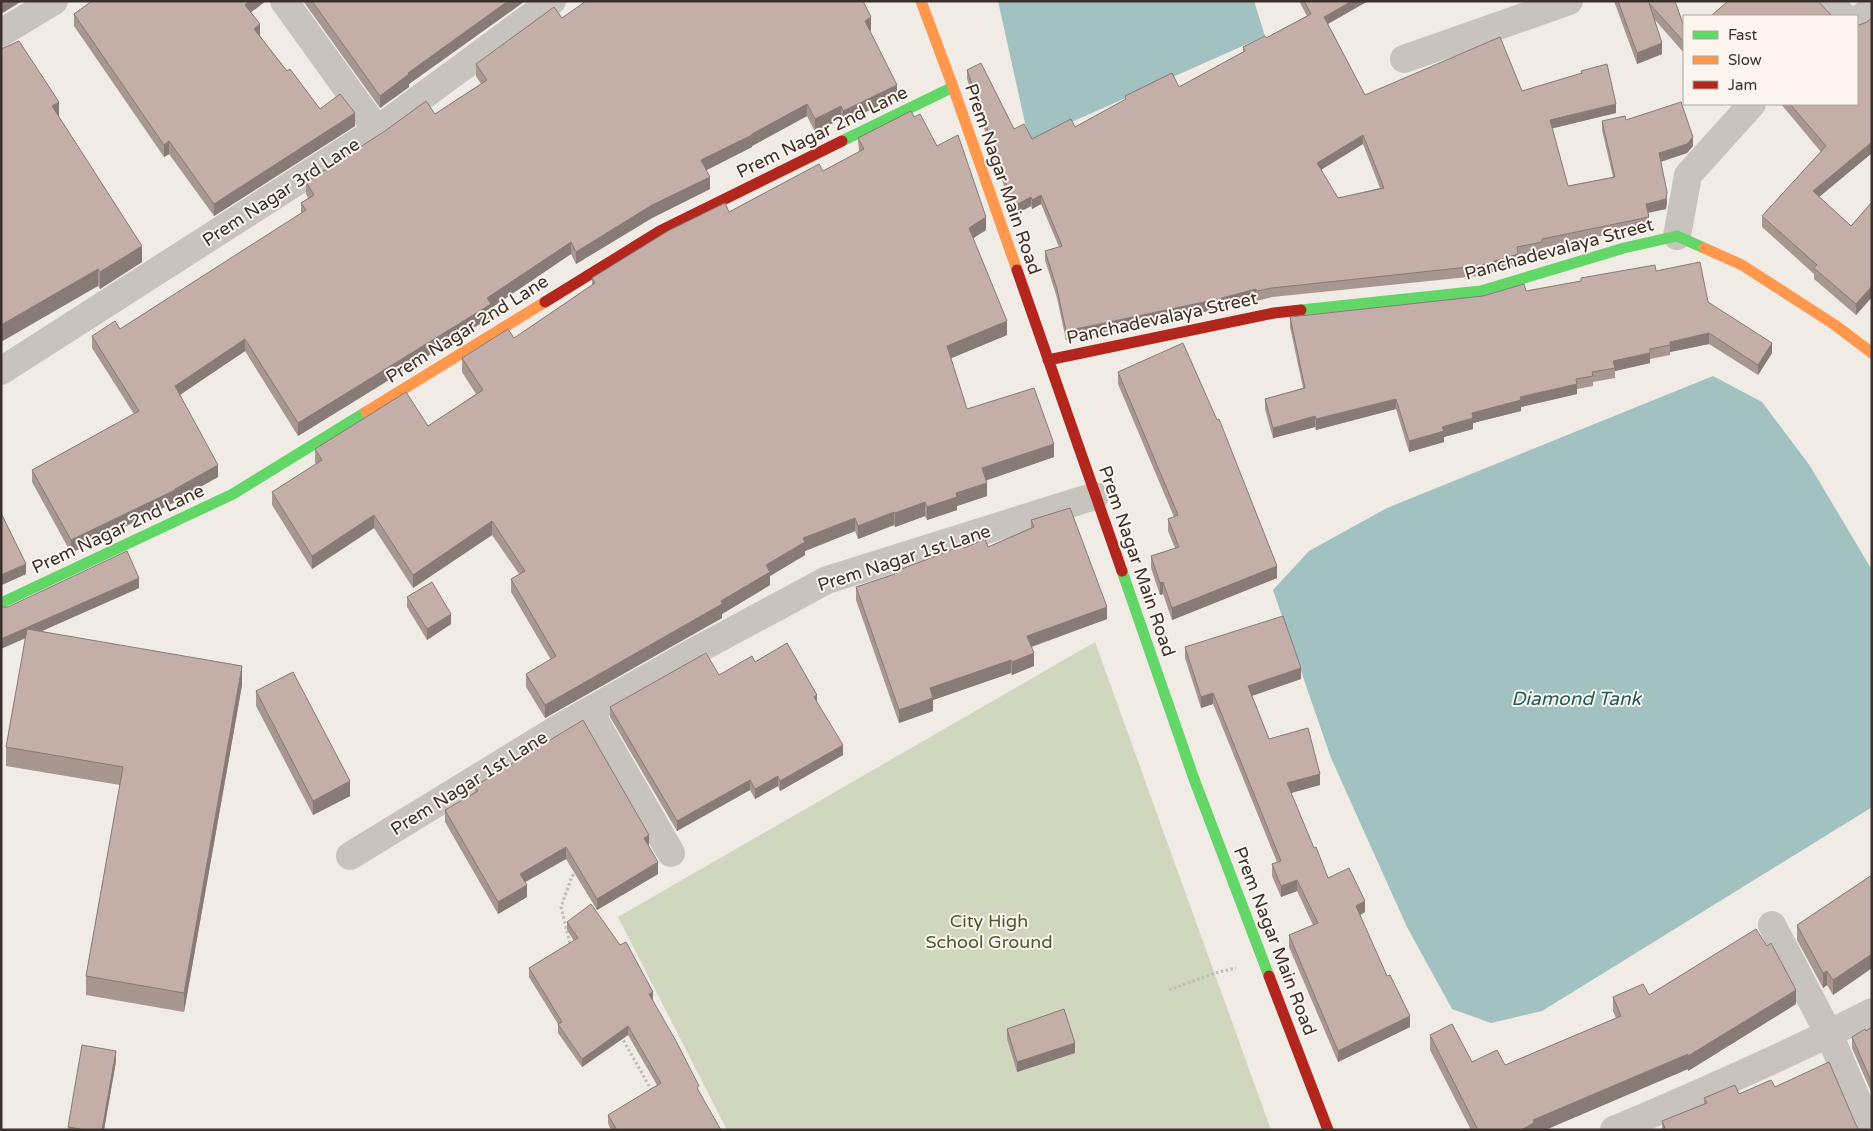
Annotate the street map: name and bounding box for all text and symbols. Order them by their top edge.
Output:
legend [1683,15,1858,105]
text: Fast [1728,26,1758,44]
text: Slow [1728,51,1762,69]
text: Jam [1728,76,1757,94]
street label: Prem Nagar 2nd Lane [733,81,911,183]
street label: Prem Nagar Main Road [960,81,1046,277]
street label: Prem Nagar 3rd Lane [198,133,364,251]
street label: Panchadevalaya Street [1462,213,1656,285]
street label: Prem Nagar 2nd Lane [382,270,552,388]
street label: Panchadevalaya Street [1065,287,1260,349]
street label: Prem Nagar Main Road [1094,463,1180,659]
street label: Prem Nagar 2nd Lane [28,479,208,579]
street label: Prem Nagar 1st Lane [815,520,993,596]
water label: Diamond Tank [1511,688,1642,710]
street label: Prem Nagar 1st Lane [387,726,551,840]
street label: Prem Nagar Main Road [1229,843,1321,1039]
park label: City High School Ground [925,910,1053,953]

